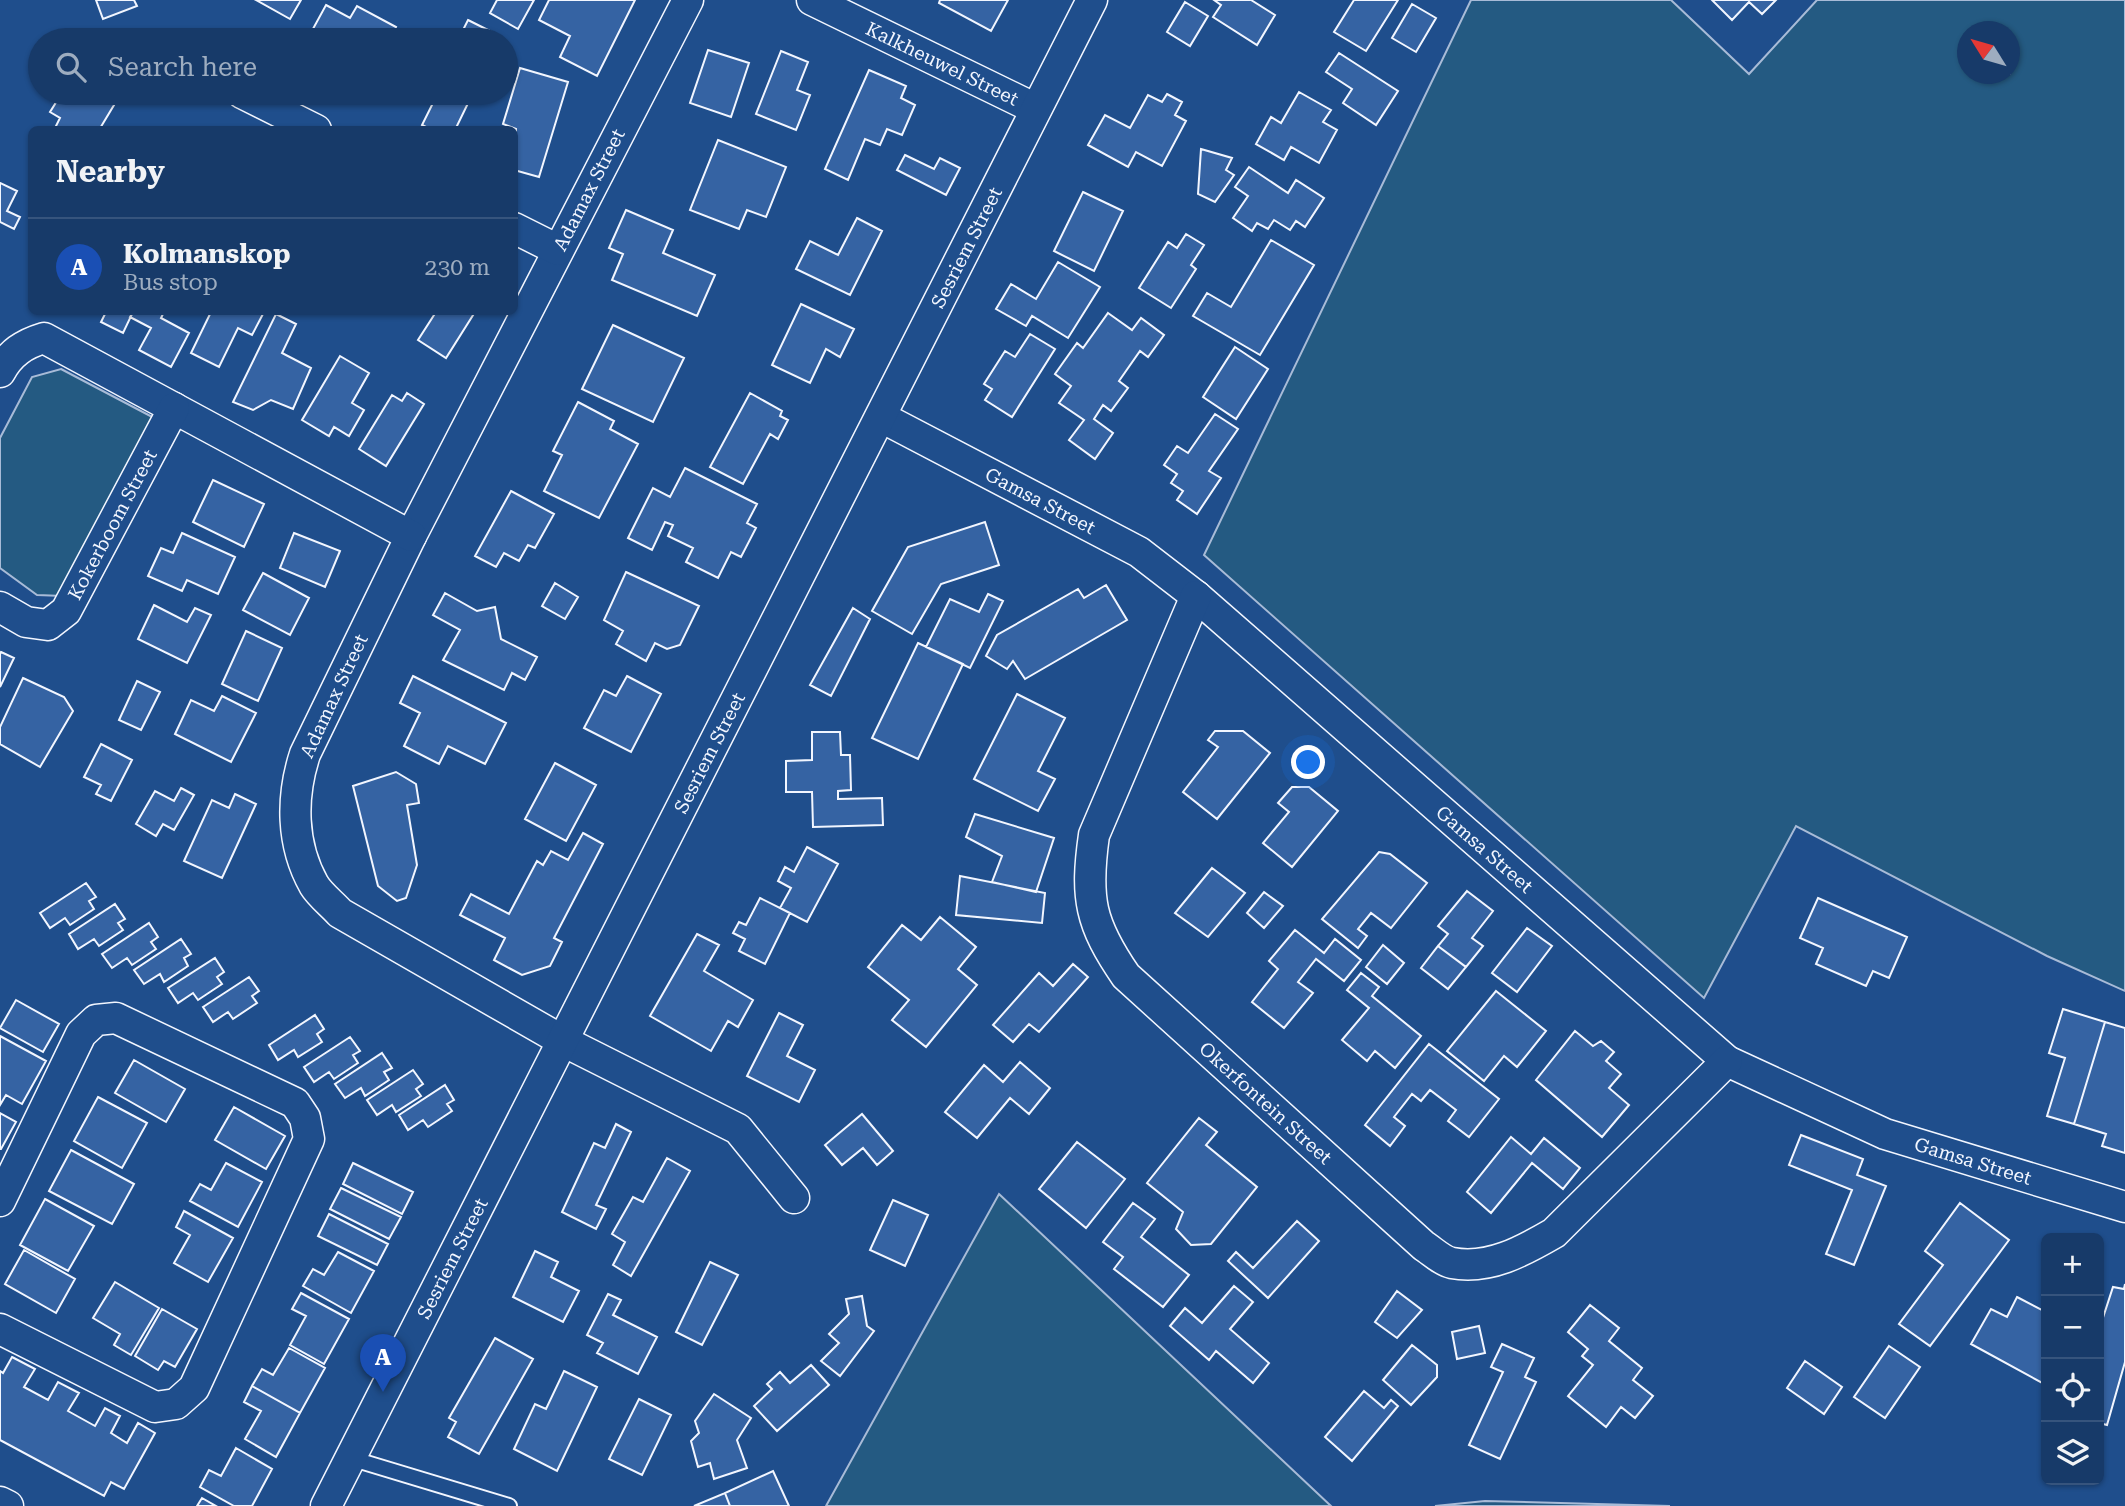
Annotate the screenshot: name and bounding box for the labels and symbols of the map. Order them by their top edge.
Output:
street label: Kalkheuwel Street [862,17,1022,110]
north arrow [1957,21,2020,84]
street label: Adamax Street [548,125,630,255]
street label: Sesriem Street [926,183,1006,312]
street label: Kokerboom Street [63,445,161,604]
street label: Gamsa Street [981,462,1100,539]
street label: Adamax Street [295,630,373,762]
street label: Sesriem Street [669,689,749,817]
your location [1291,745,1325,779]
street label: Gamsa Street [1432,800,1538,897]
street label: Okerfontein Street [1195,1037,1337,1169]
street label: Gamsa Street [1912,1132,2034,1189]
street label: Sesriem Street [412,1194,492,1323]
pin: A [360,1334,406,1392]

